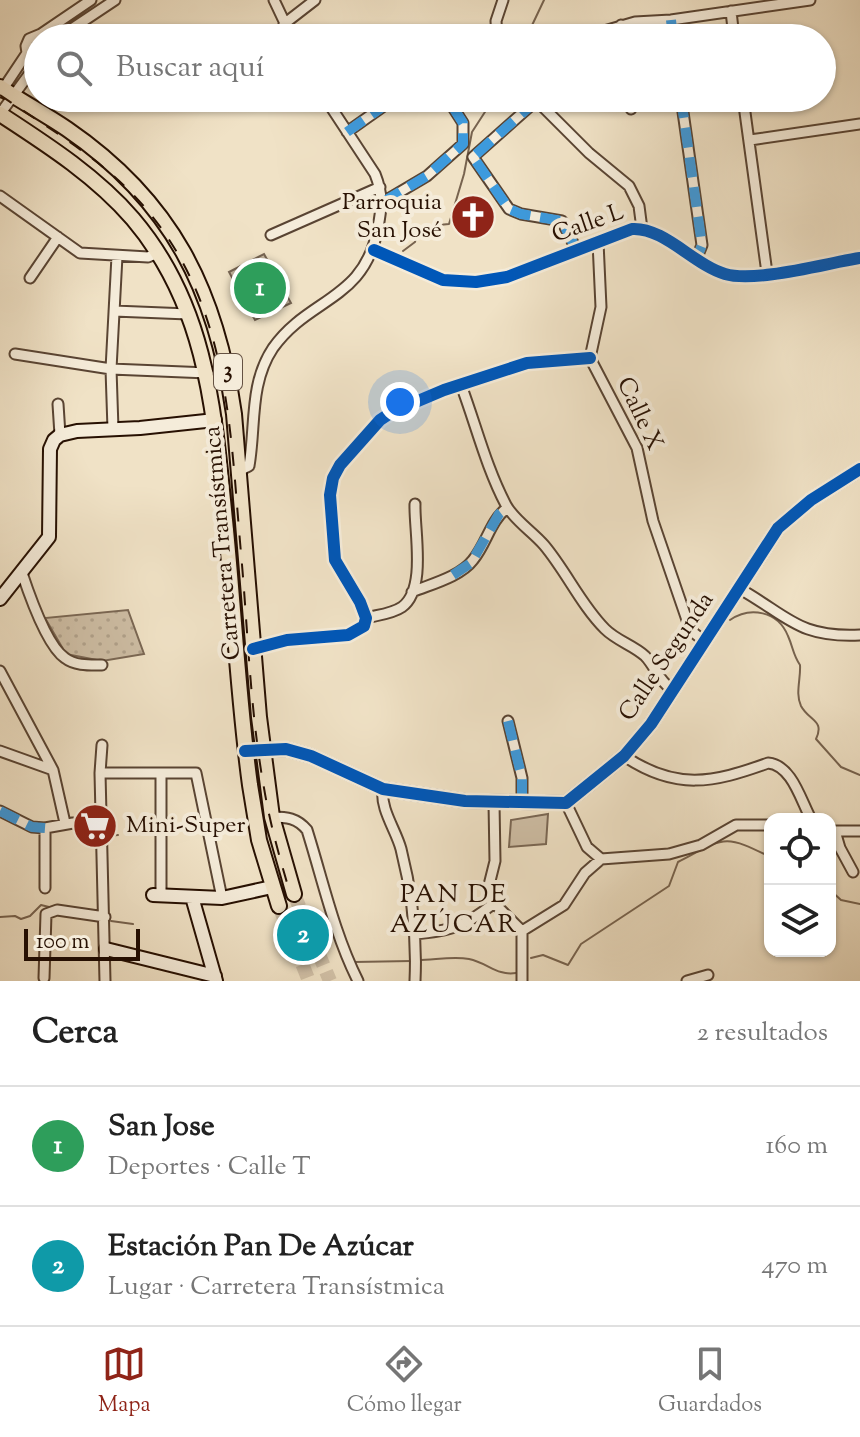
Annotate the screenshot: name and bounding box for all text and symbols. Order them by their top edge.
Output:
search box [24,24,836,112]
icon: search [52,46,96,90]
text: Buscar aquí [116,47,264,90]
place label: Parroquia San José [342,186,442,248]
church icon: Parroquia San José [449,193,497,241]
street label: Calle L [547,196,629,252]
pin: 1 [234,258,286,318]
road number: 3 [214,354,242,390]
street label: Calle X [607,372,671,456]
your location [380,382,420,422]
street label: Carretera Transístmica [196,425,250,661]
street label: Calle Segunda [611,586,723,728]
supermarket icon: Mini-Super [71,802,119,850]
place label: Mini-Super [126,809,246,843]
map controls [764,813,836,957]
button: locate [764,813,836,885]
district label: PAN DE AZÚCAR [390,877,518,944]
button: layers [764,885,836,957]
pin: 2 [277,905,329,965]
scale bar [24,925,140,961]
text: 100 m [36,927,89,959]
text: Cerca [32,1009,118,1058]
text: 2 resultados [697,1015,828,1052]
text: San Jose [108,1106,215,1149]
text: 1 [54,1128,62,1165]
text: 160 m [765,1128,828,1165]
text: Deportes · Calle T [108,1149,310,1186]
text: Estación Pan De Azúcar [108,1226,414,1269]
text: 2 [52,1248,64,1285]
text: 470 m [762,1248,828,1285]
text: Lugar · Carretera Transístmica [108,1269,445,1306]
tab: Mapa [98,1342,151,1422]
tab: Cómo llegar [347,1342,462,1422]
tab: Guardados [658,1342,762,1422]

